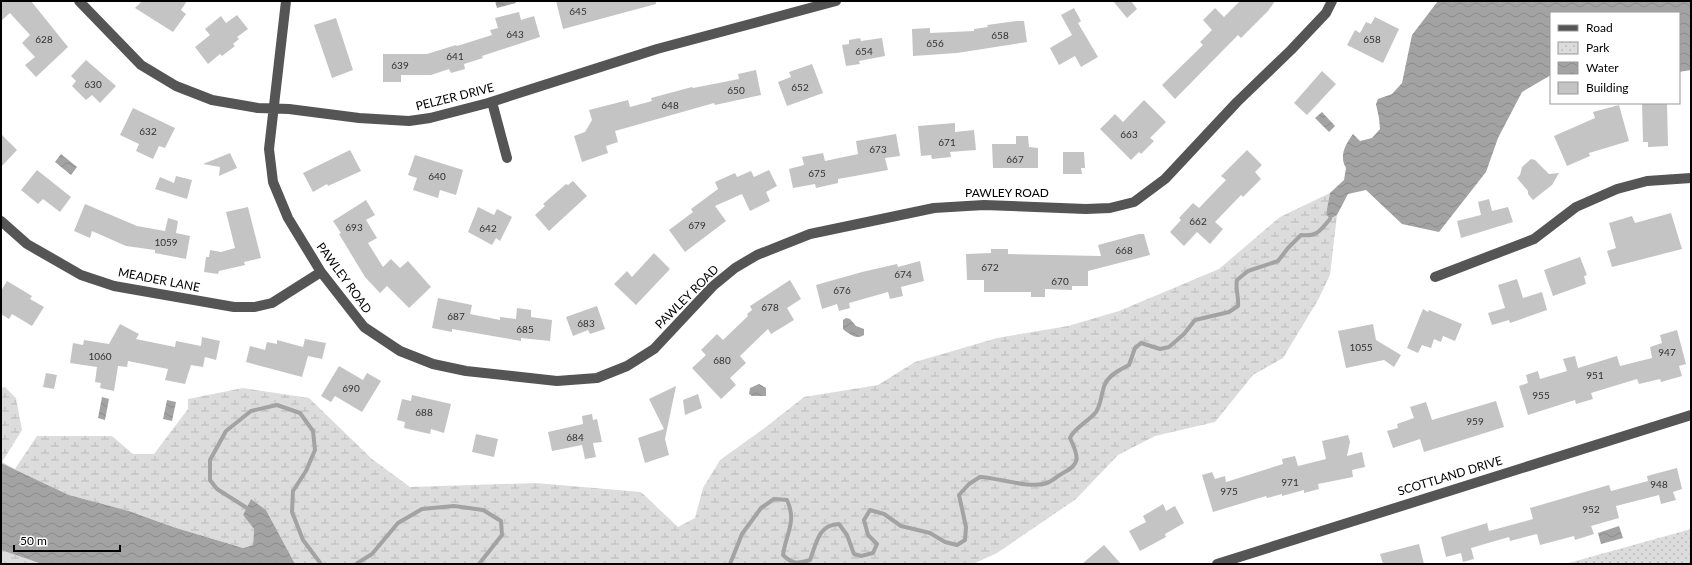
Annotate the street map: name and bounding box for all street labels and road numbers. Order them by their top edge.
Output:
street label: PELZER DRIVE [414,80,496,113]
street label: PAWLEY ROAD [965,185,1049,200]
street label: PAWLEY ROAD [314,239,375,316]
street label: PAWLEY ROAD [652,262,722,332]
street label: MEADER LANE [117,264,201,295]
street label: SCOTTLAND DRIVE [1396,452,1504,499]

